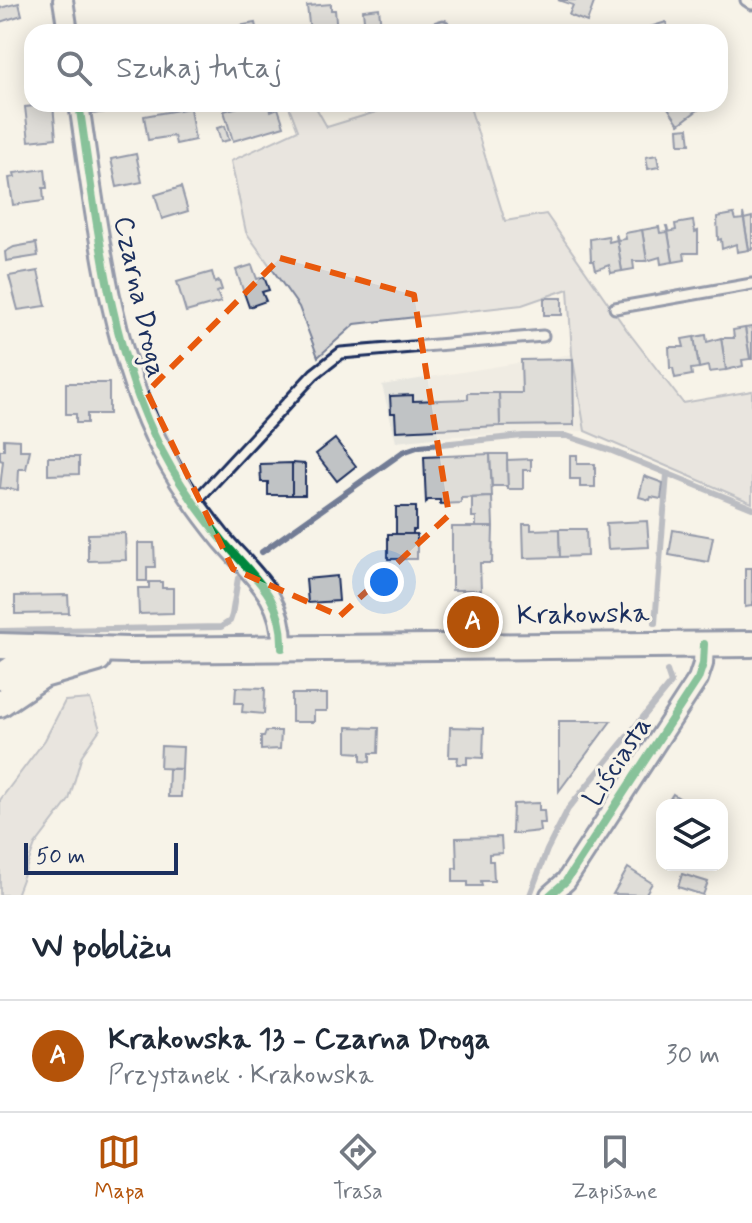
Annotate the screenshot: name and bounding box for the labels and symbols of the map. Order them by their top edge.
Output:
street label: Czarna Droga [104,213,174,381]
your location [364,562,404,602]
pin: A [447,592,499,652]
street label: Krakowska [516,595,650,635]
street label: Liściasta [575,710,661,814]
scale bar [24,839,178,875]

